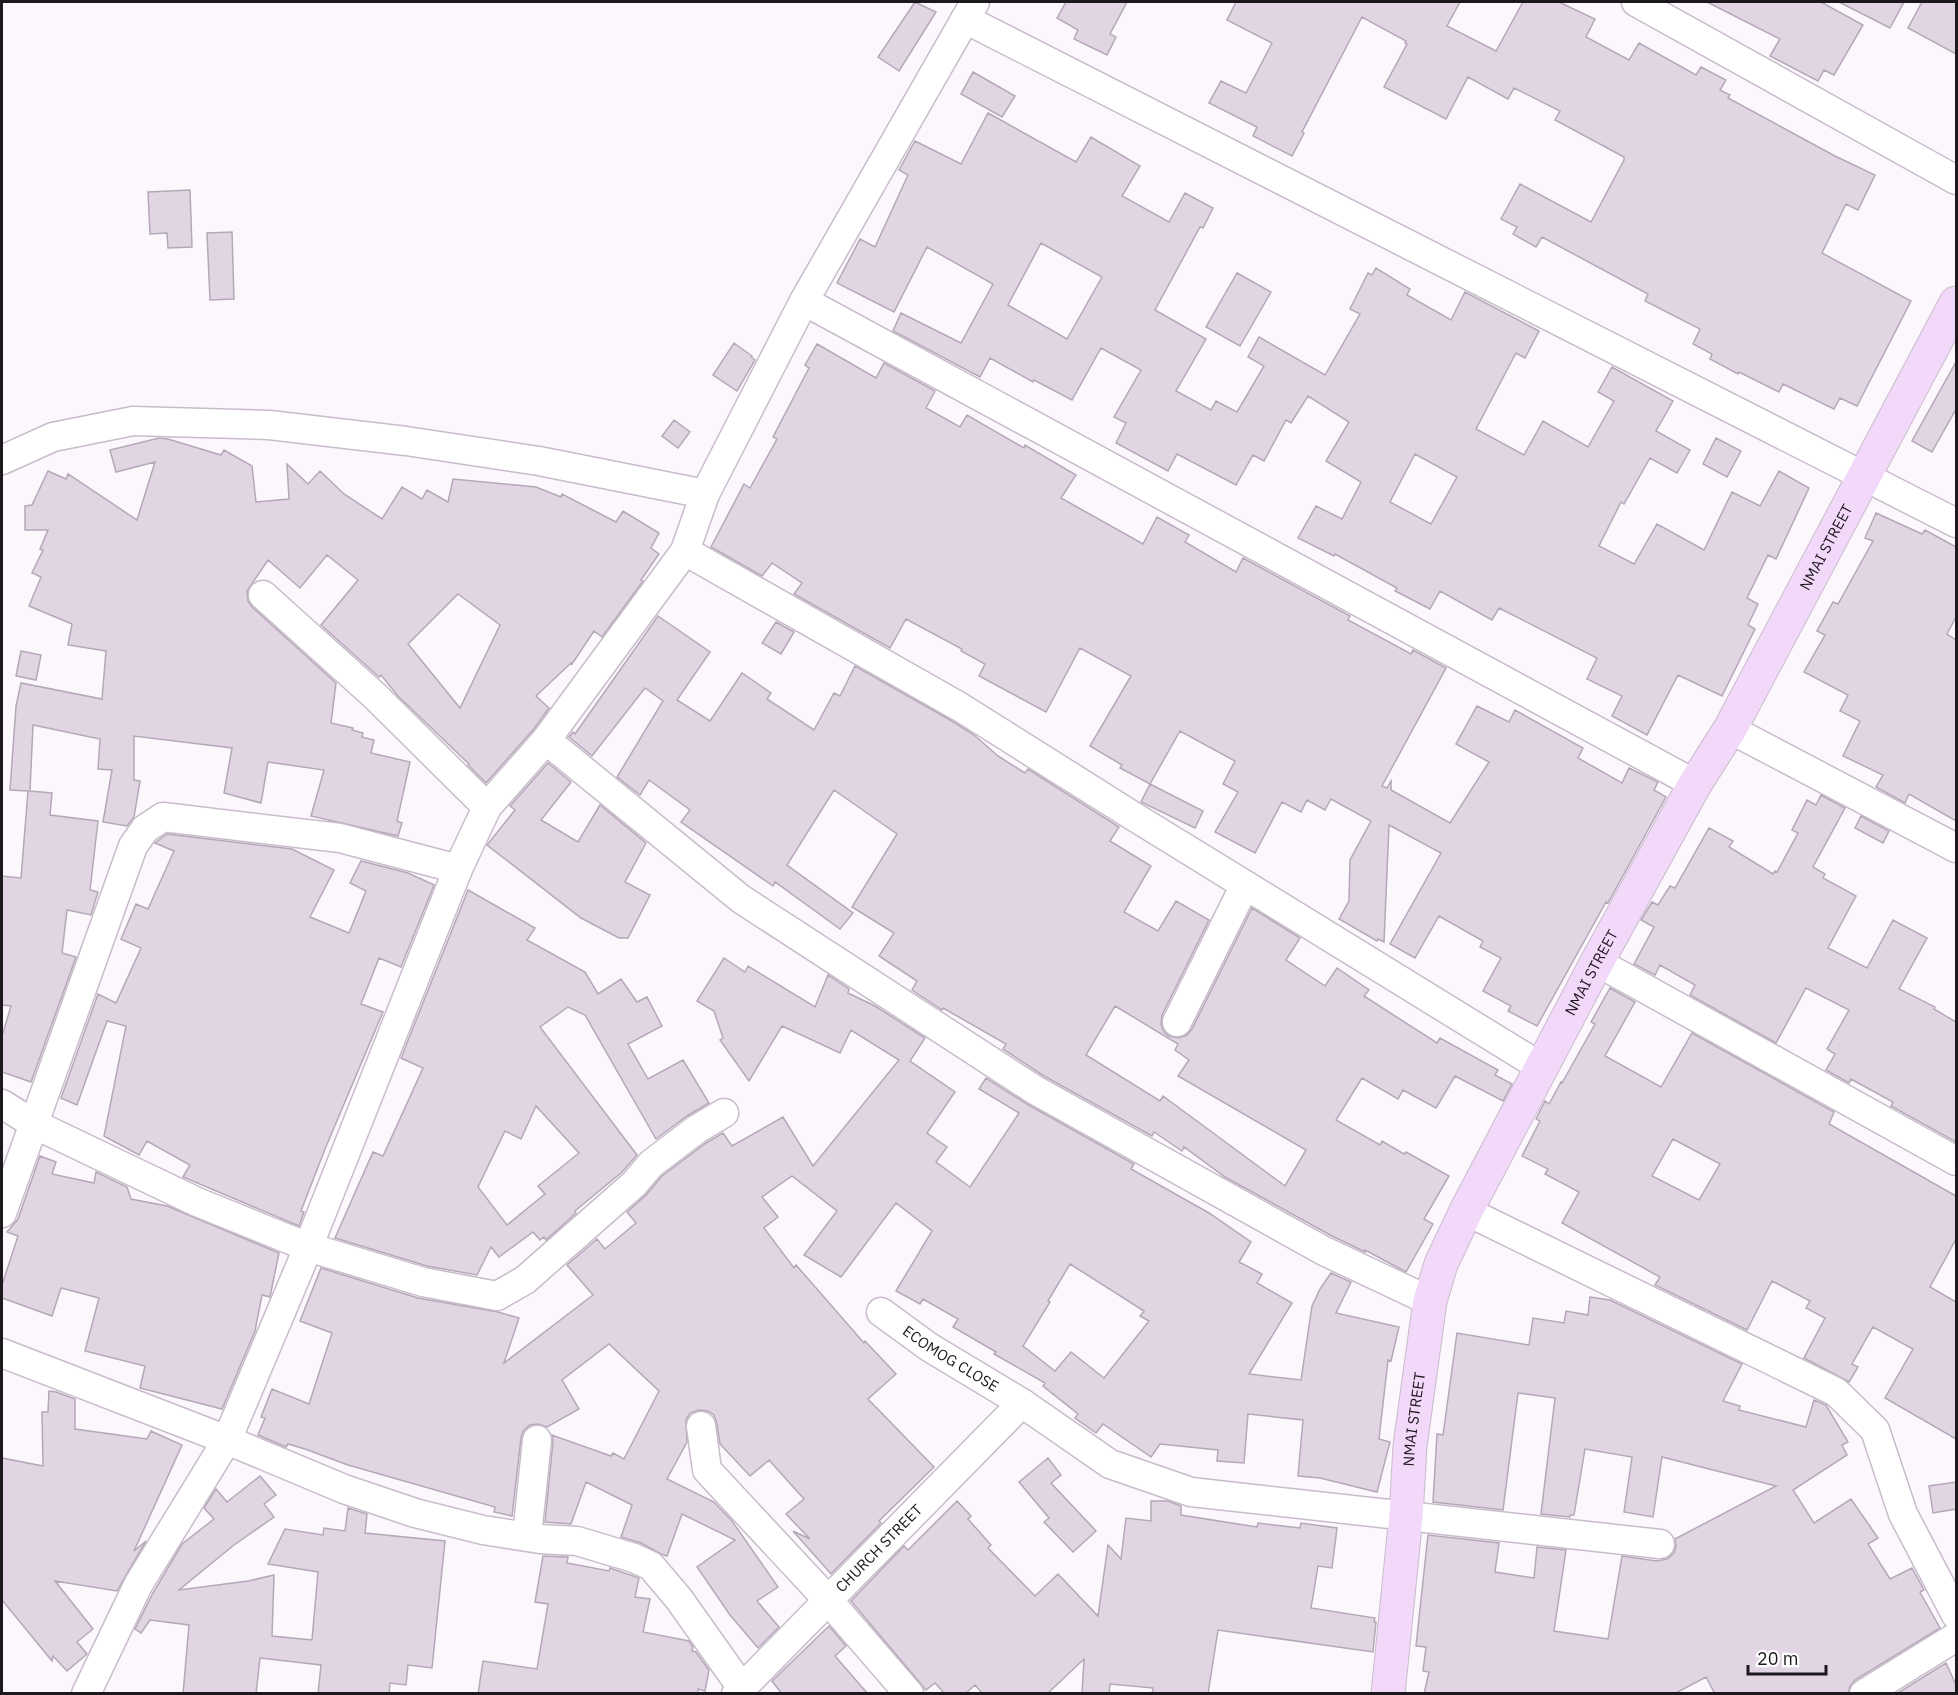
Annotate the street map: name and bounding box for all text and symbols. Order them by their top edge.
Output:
street label: NMAI STREET [1795,500,1857,593]
street label: NMAI STREET [1561,926,1622,1019]
street label: ECOMOG CLOSE [899,1321,1002,1396]
street label: NMAI STREET [1399,1371,1429,1467]
street label: CHURCH STREET [831,1500,926,1596]
scale bar [1748,1638,1826,1676]
text: 20 m [1757,1647,1799,1670]

